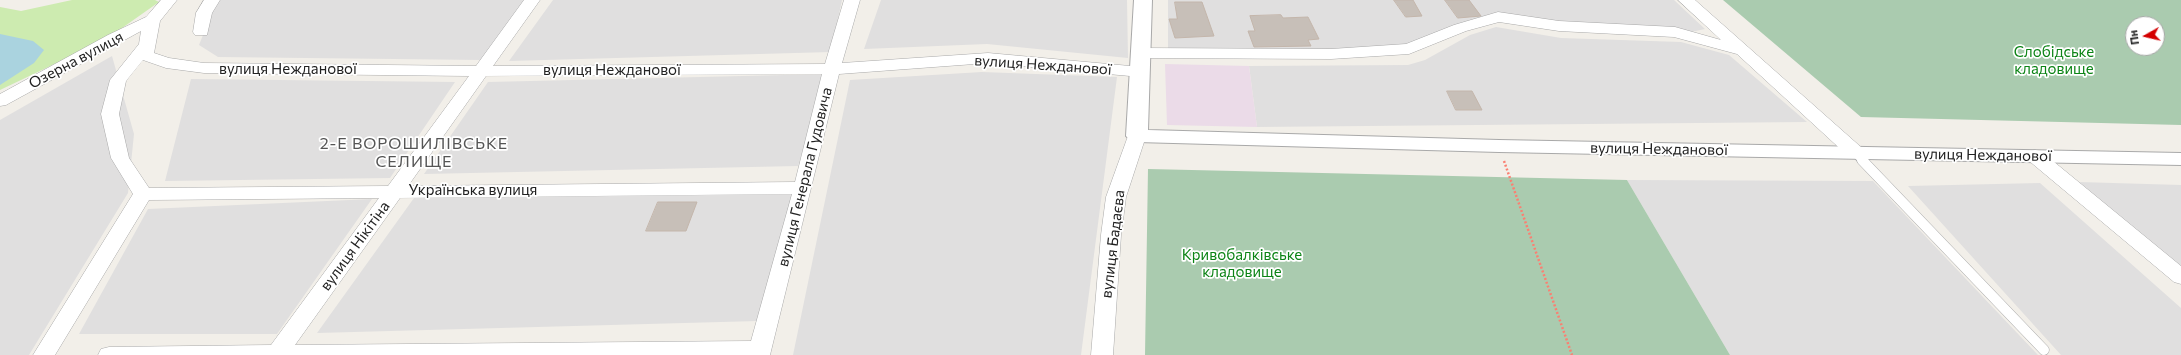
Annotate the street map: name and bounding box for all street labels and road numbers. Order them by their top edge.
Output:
street label: Озерна вулиця [26,28,126,92]
street label: вулиця Нежданової [974,51,1112,79]
street label: вулиця Нежданової [219,60,357,78]
street label: вулиця Нежданової [543,61,681,79]
street label: вулиця Генерала Гудовича [774,85,836,269]
street label: вулиця Нежданової [1590,139,1728,159]
street label: вулиця Нежданової [1914,145,2052,165]
street label: Українська вулиця [408,181,538,199]
street label: вулиця Бадаєва [1097,189,1129,299]
street label: вулиця Нікітіна [317,198,393,294]

